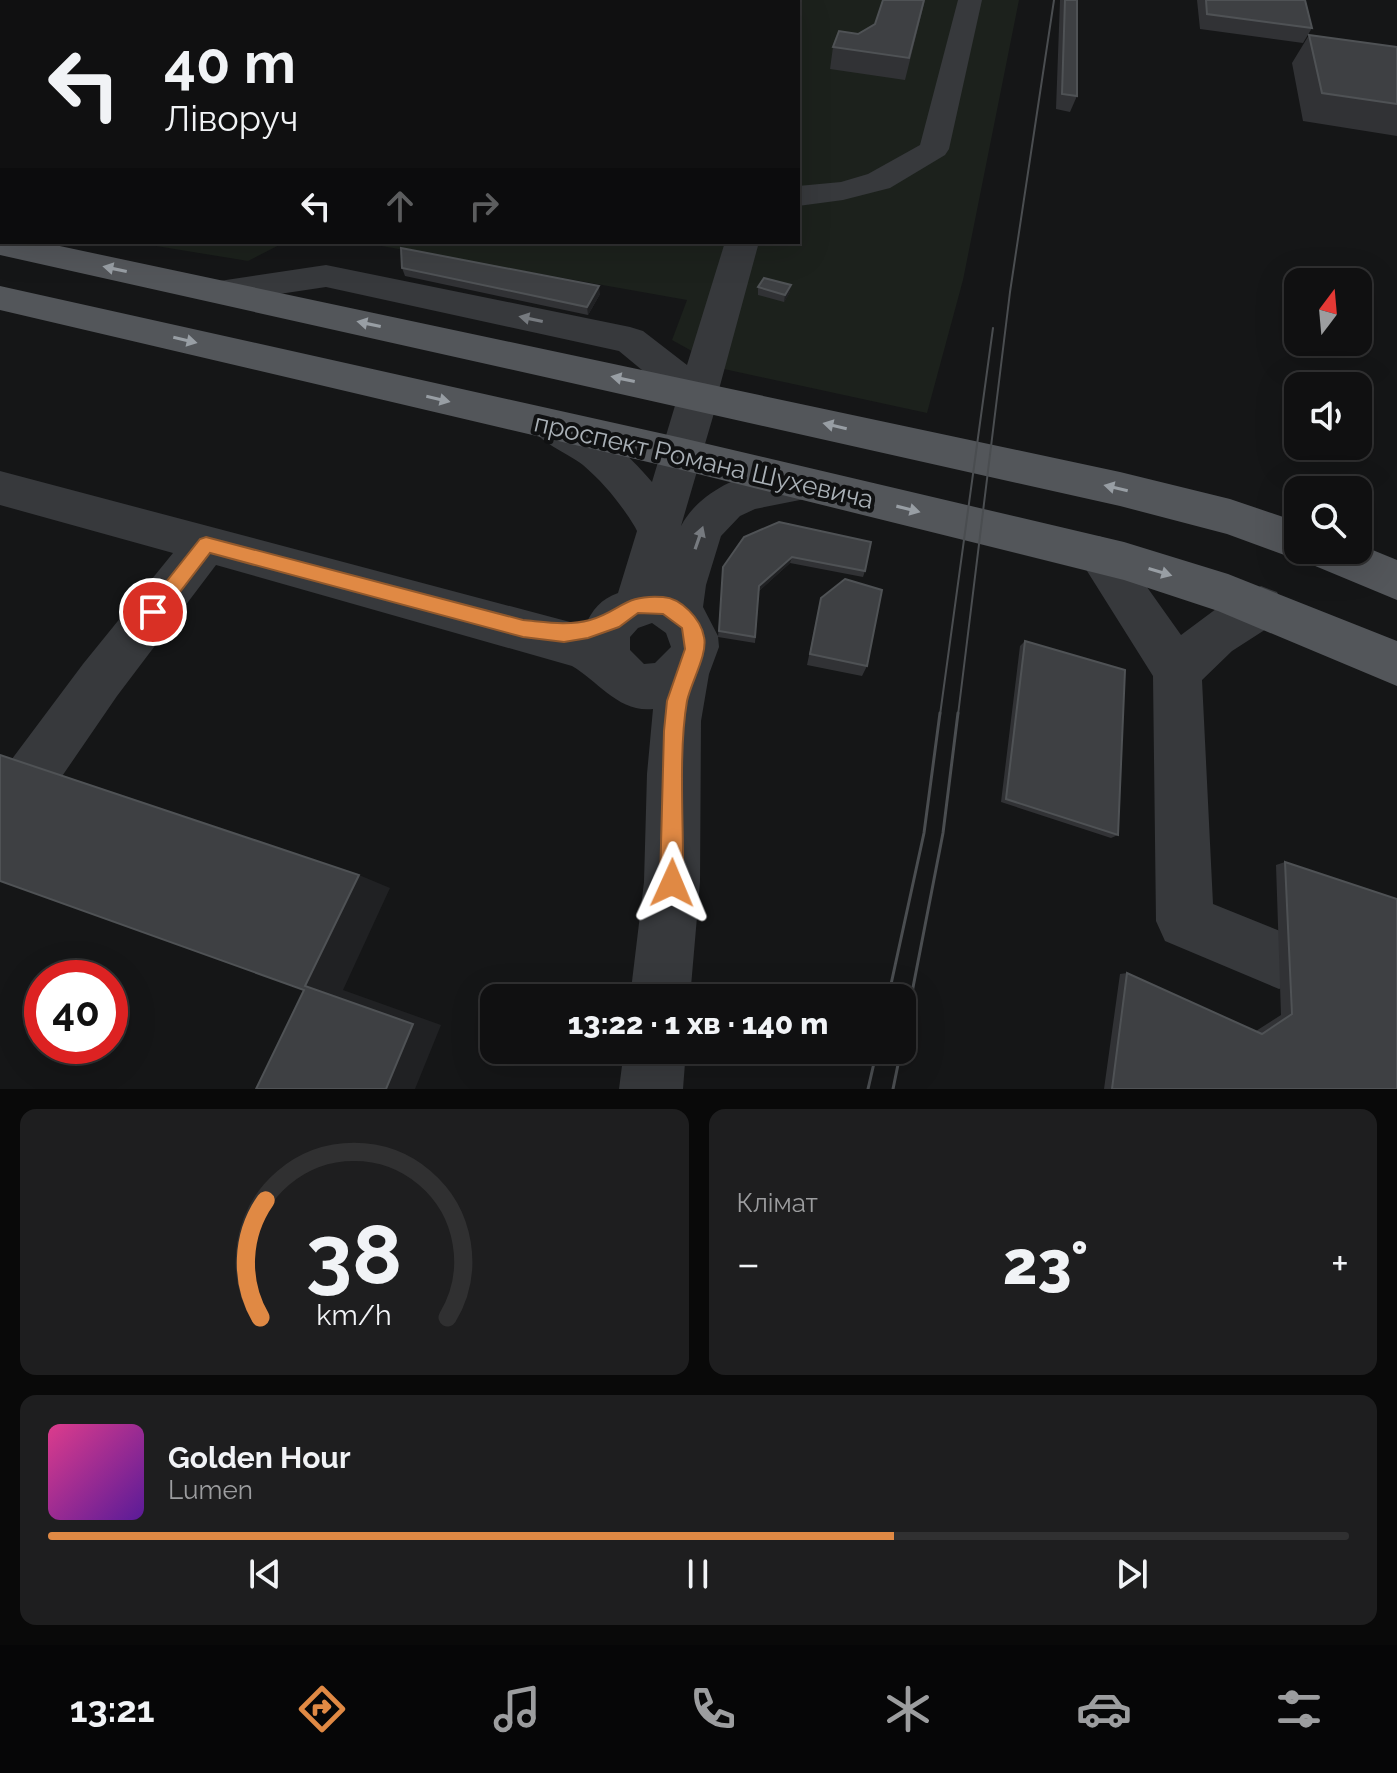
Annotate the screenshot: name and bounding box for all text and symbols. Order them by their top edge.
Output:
text: 40 m [164,30,296,96]
icon: left [32,32,136,136]
text: Ліворуч [164,97,298,139]
icon: left [294,184,338,228]
icon: ahead [378,184,422,228]
icon: right [462,184,506,228]
one-way arrow [103,262,128,275]
north arrow [1284,268,1372,356]
map controls [1284,268,1372,564]
one-way arrow [519,312,544,325]
one-way arrow [357,317,382,330]
one-way arrow [173,335,198,347]
one-way arrow [611,372,636,385]
button: sound [1284,372,1372,460]
one-way arrow [426,393,451,406]
street label: проспект Романа Шухевича [531,407,877,515]
one-way arrow [822,419,847,432]
button: search [1284,476,1372,564]
one-way arrow [1103,481,1128,494]
one-way arrow [896,504,921,516]
one-way arrow [694,526,706,550]
one-way arrow [1149,566,1173,579]
pin [119,578,187,646]
icon: arrive [131,590,175,634]
position arrow [630,841,714,925]
speed limit sign: 40 [24,960,128,1064]
text: 13:22 · 1 хв · 140 m [568,1006,828,1041]
text: Клімат [737,1188,818,1218]
text: 38 [306,1206,403,1303]
text: 23° [1003,1228,1088,1298]
text: − [737,1238,760,1289]
text: + [1331,1238,1349,1289]
text: km/h [317,1298,392,1332]
text: Golden Hour [168,1440,351,1475]
text: Lumen [168,1475,253,1505]
icon: previous [243,1552,287,1596]
icon: pause [676,1552,720,1596]
icon: next [1110,1552,1154,1596]
icon: directions [294,1681,350,1737]
icon: music [489,1681,545,1737]
icon: phone [685,1681,741,1737]
icon: climate [880,1681,936,1737]
icon: car [1076,1681,1132,1737]
icon: filters [1271,1681,1327,1737]
text: 13:21 [70,1688,155,1730]

